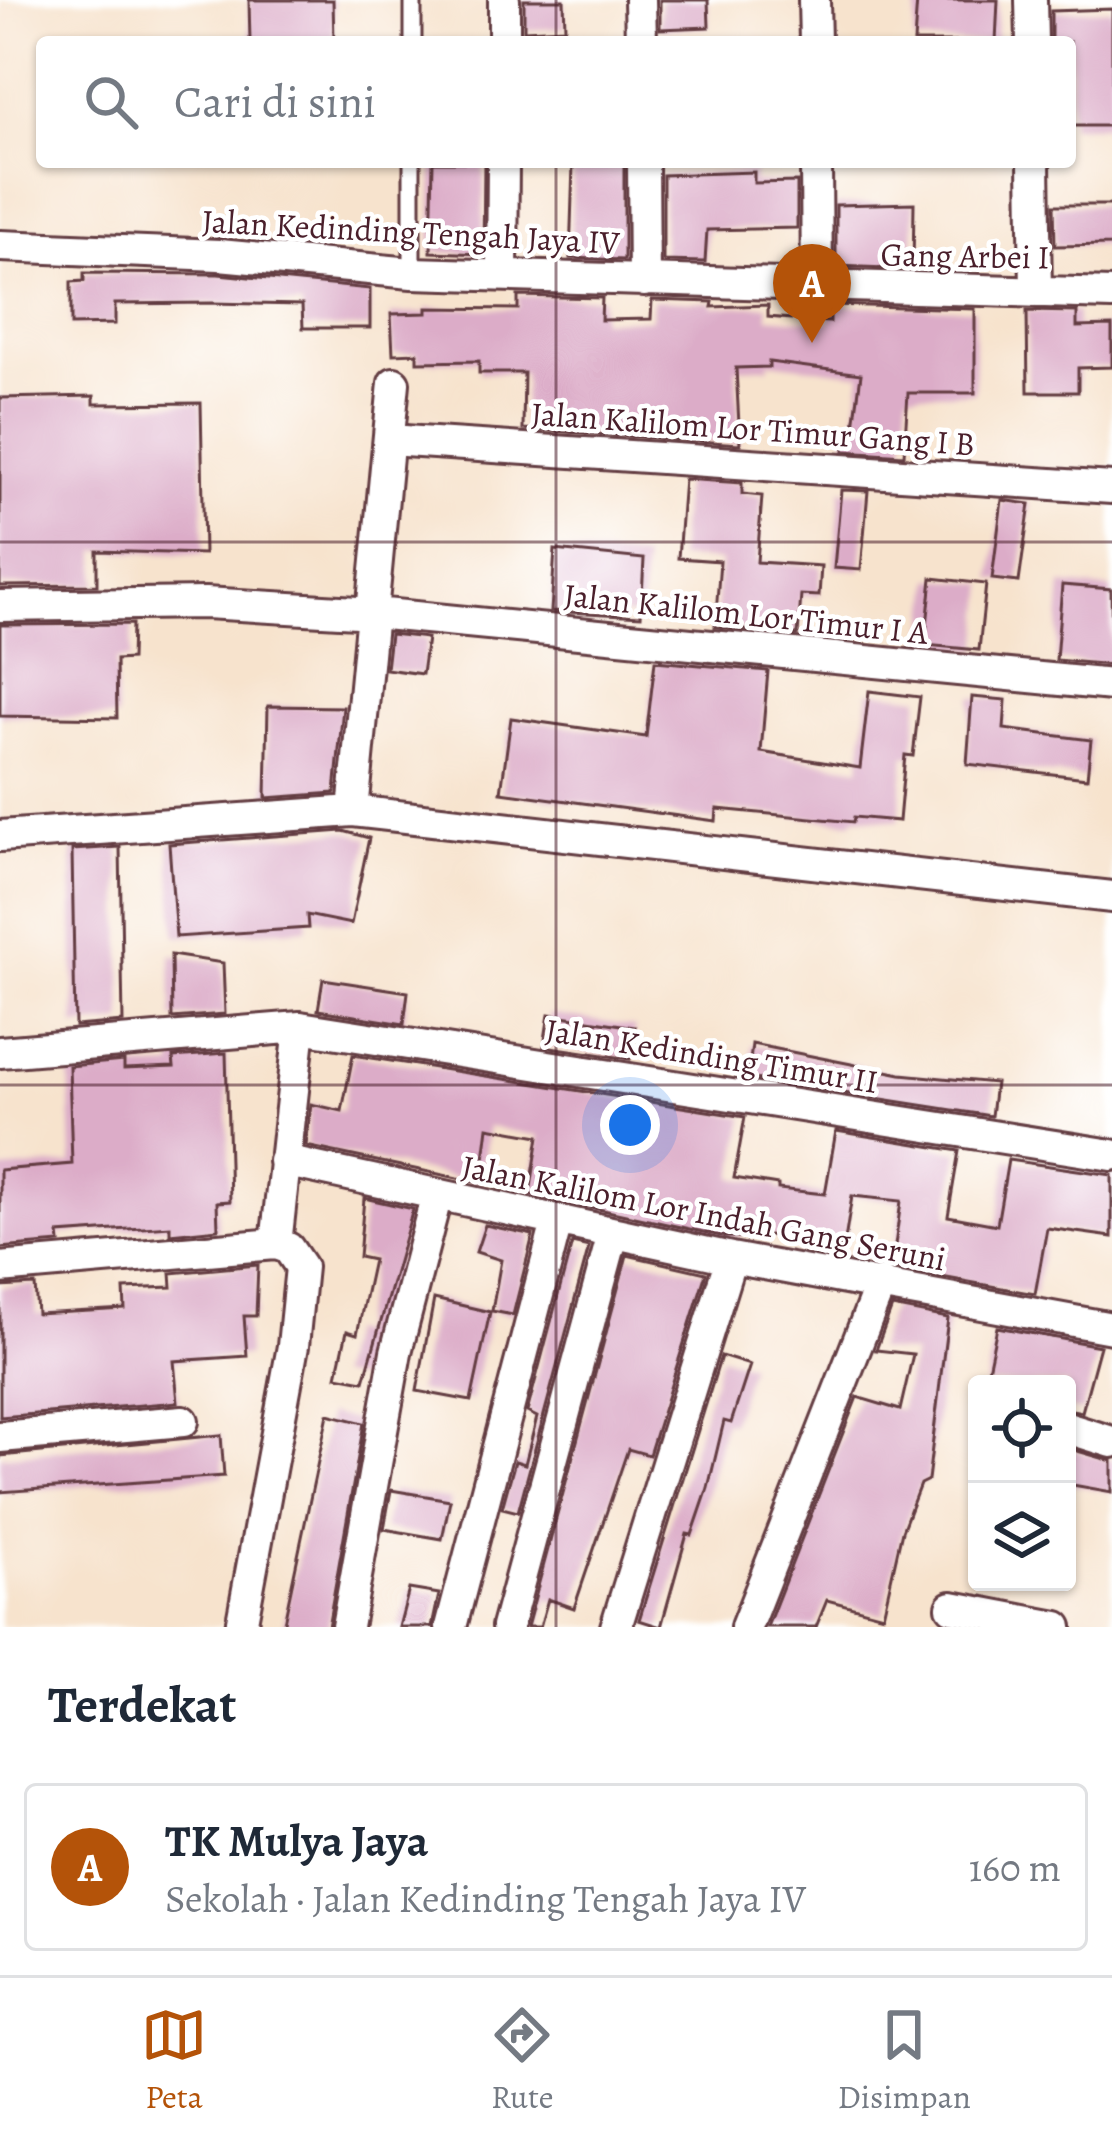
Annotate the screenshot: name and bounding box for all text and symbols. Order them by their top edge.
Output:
search box [36,36,1076,168]
icon: search [78,69,144,135]
text: Cari di sini [174,71,376,133]
street label: Jalan Kedinding Tengah Jaya IV [201,198,622,265]
street label: Gang Arbei I [880,232,1050,279]
pin: A [773,244,851,343]
street label: Jalan Kalilom Lor Timur Gang I B [530,391,976,466]
street label: Jalan Kalilom Lor Timur I A [562,572,931,655]
street label: Jalan Kedinding Timur II [543,1007,881,1104]
your location [600,1095,660,1155]
street label: Jalan Kalilom Lor Indah Gang Seruni [458,1143,950,1281]
map controls [968,1375,1076,1591]
button: locate [968,1375,1076,1483]
button: layers [968,1483,1076,1591]
text: Terdekat [48,1670,236,1740]
text: TK Mulya Jaya [165,1810,428,1872]
text: A [78,1841,102,1894]
text: 160 m [969,1841,1061,1894]
text: Sekolah · Jalan Kedinding Tengah Jaya IV [165,1872,806,1925]
tab: Peta [141,2002,207,2119]
tab: Rute [489,2002,555,2119]
tab: Disimpan [837,2002,971,2119]

